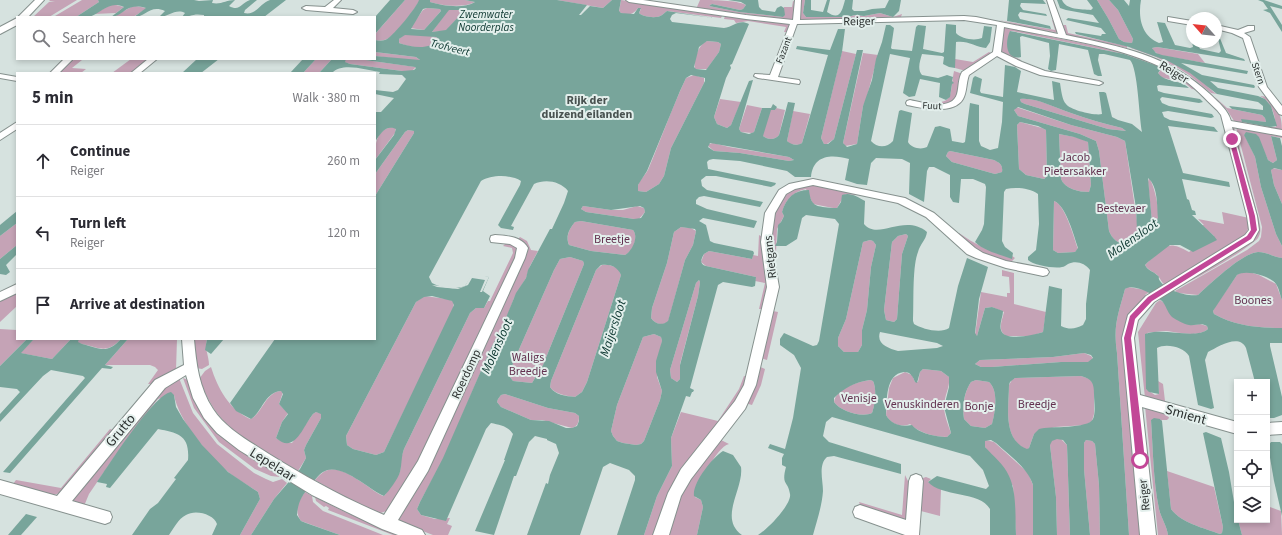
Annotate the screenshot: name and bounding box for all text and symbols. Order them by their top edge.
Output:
water label: Zwemwater Noorderplas [458,7,514,35]
north arrow [1186,12,1222,48]
street label: Reiger [843,13,876,30]
search box [16,16,376,60]
icon: search [30,27,52,49]
text: Search here [62,28,136,49]
street label: Fazant [772,34,796,66]
water label: Trofveert [429,35,471,60]
street label: Reiger [1156,57,1192,88]
street label: Stern [1248,61,1268,86]
text: 5 min [32,86,73,110]
text: Walk · 380 m [292,89,360,107]
district label: Rijk der duizend eilanden [542,92,633,123]
street label: Fuut [922,99,942,114]
route end [1223,130,1241,148]
text: Continue [70,141,130,162]
park label: Jacob Pietersakker [1044,149,1107,180]
icon: ahead [32,150,54,172]
text: 260 m [327,152,360,170]
text: Reiger [70,162,104,180]
park label: Bestevaer [1096,200,1146,217]
text: Turn left [70,213,126,234]
water label: Molensloot [1104,214,1162,263]
icon: left [32,222,54,244]
text: 120 m [327,224,360,242]
park label: Breetje [594,231,630,248]
text: Reiger [70,234,104,252]
street label: Rietgans [760,235,781,279]
park label: Boones [1234,292,1272,309]
icon: arrive [32,294,54,316]
text: Arrive at destination [70,294,205,315]
water label: Maijersloot [595,297,631,359]
water label: Molensloot [477,315,517,377]
street label: Roerdomp [448,346,485,402]
park label: Waligs Breedje [509,349,547,380]
map controls [1234,379,1270,523]
button: + [1234,379,1270,415]
park label: Venisje [841,390,877,407]
park label: Venuskinderen [885,396,959,413]
park label: Breedje [1018,396,1056,413]
park label: Bonje [964,398,994,415]
street label: Smient [1163,400,1209,430]
street label: Grutto [101,410,141,452]
button: − [1234,415,1270,451]
street label: Lepelaar [246,443,299,487]
route start [1131,451,1149,469]
button: locate [1234,451,1270,487]
street label: Reiger [1134,478,1155,512]
button: layers [1234,487,1270,523]

